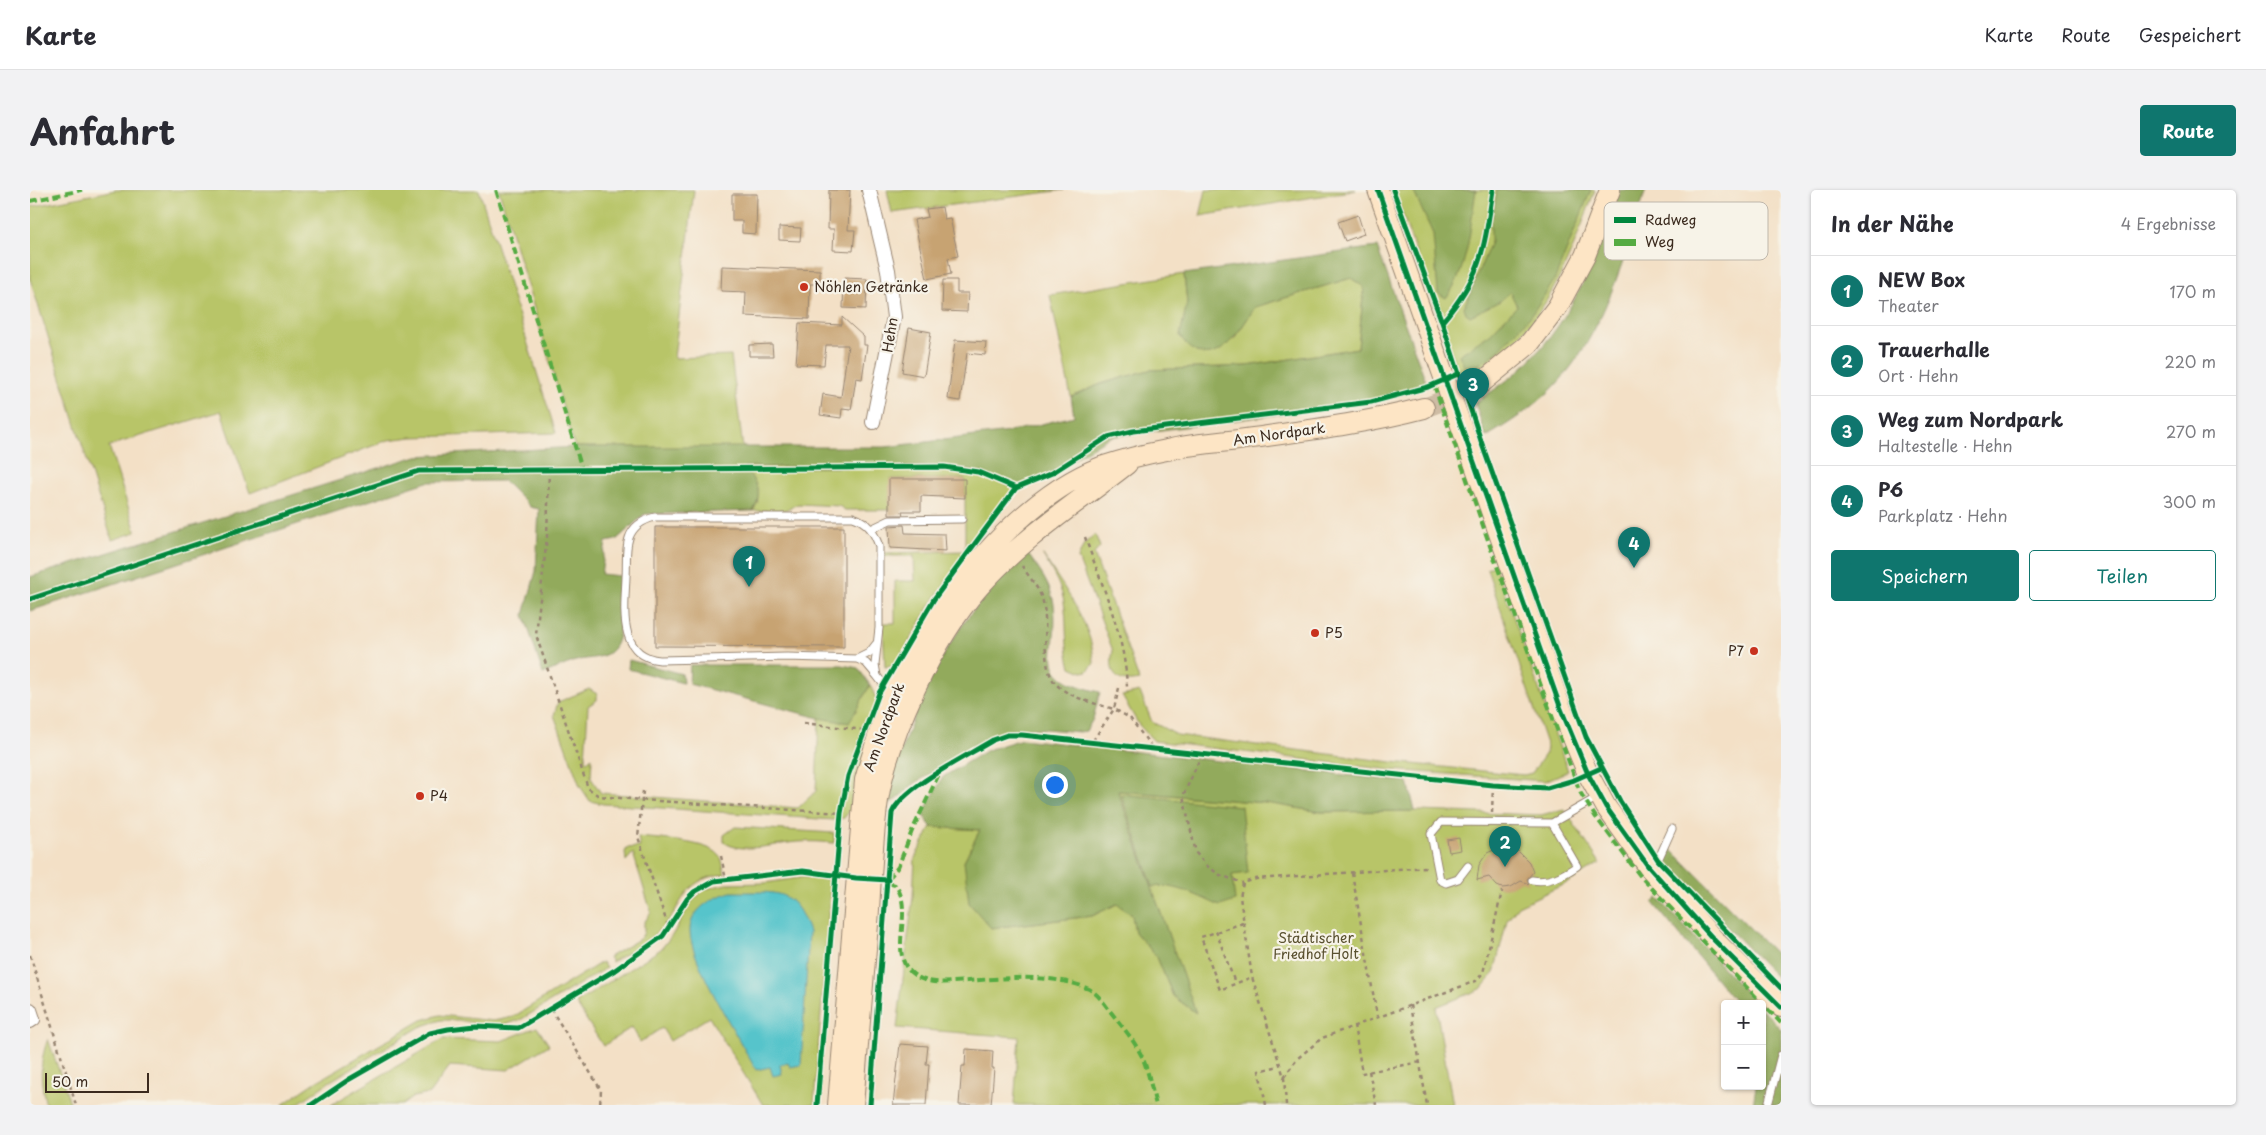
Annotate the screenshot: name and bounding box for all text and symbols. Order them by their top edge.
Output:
text: Karte [25,17,97,53]
text: Karte [1985,21,2033,48]
text: Route [2061,21,2111,48]
text: Gespeichert [2139,21,2241,48]
text: Anfahrt [30,104,175,157]
button: Route [2140,105,2236,156]
legend [1604,202,1768,260]
text: In der Nähe [1831,207,1953,239]
text: Radweg [1645,209,1697,230]
text: 4 Ergebnisse [2121,211,2216,235]
text: Weg [1645,231,1674,252]
text: NEW Box [1878,265,1965,293]
place label: Nöhlen Getränke [814,276,929,297]
text: 1 [1843,279,1851,303]
text: 170 m [2170,279,2216,303]
marker: Nöhlen Getränke [798,281,810,293]
text: Theater [1878,293,1939,317]
street label: Hehn [876,316,903,354]
text: Trauerhalle [1878,335,1990,363]
text: 2 [1841,349,1853,373]
text: 220 m [2165,349,2216,373]
text: Ort · Hehn [1878,363,1958,387]
pin: 3 [1457,368,1489,409]
text: Weg zum Nordpark [1878,405,2063,433]
street label: Am Nordpark [1231,417,1327,450]
text: 3 [1842,419,1852,443]
text: 270 m [2166,419,2216,443]
text: Haltestelle · Hehn [1878,433,2013,457]
text: P6 [1878,475,1903,503]
text: 4 [1842,489,1852,513]
text: 300 m [2162,489,2216,513]
text: Parkplatz · Hehn [1878,503,2007,527]
pin: 4 [1618,527,1650,568]
pin: 1 [733,546,765,587]
button: Speichern [1831,550,2019,601]
button: Teilen [2029,550,2216,601]
place label: P5 [1325,622,1343,643]
marker: P5 [1309,627,1321,639]
place label: P7 [1728,640,1745,661]
marker: P7 [1748,645,1760,657]
street label: Am Nordpark [858,679,909,774]
your location [1042,772,1068,798]
place label: P4 [430,785,448,806]
marker: P4 [414,790,426,802]
pin: 2 [1489,826,1521,867]
park label: Städtischer Friedhof Holt [1273,927,1359,964]
map controls [1721,1000,1766,1090]
button: + [1721,1000,1766,1045]
button: − [1721,1045,1766,1090]
scale bar [45,1070,149,1093]
text: 50 m [52,1071,88,1092]

